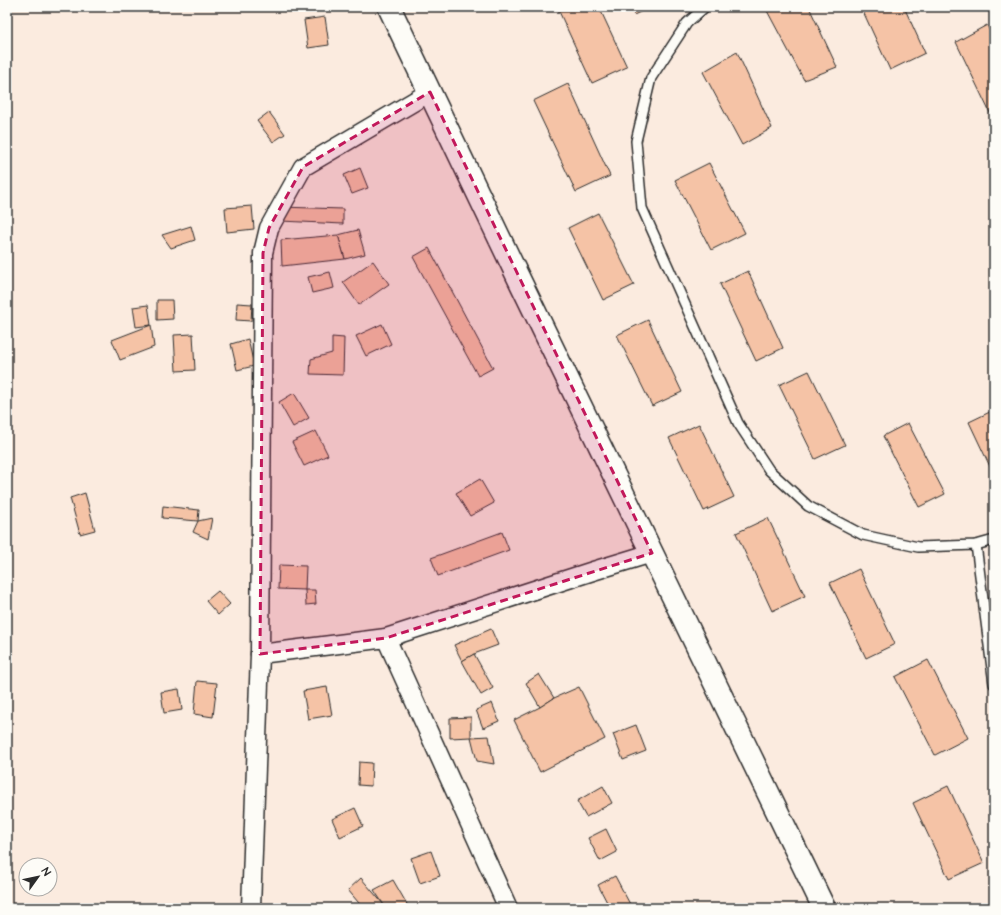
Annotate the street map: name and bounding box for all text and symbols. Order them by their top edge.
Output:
north arrow [18,857,58,897]
text: N [38,865,54,879]

